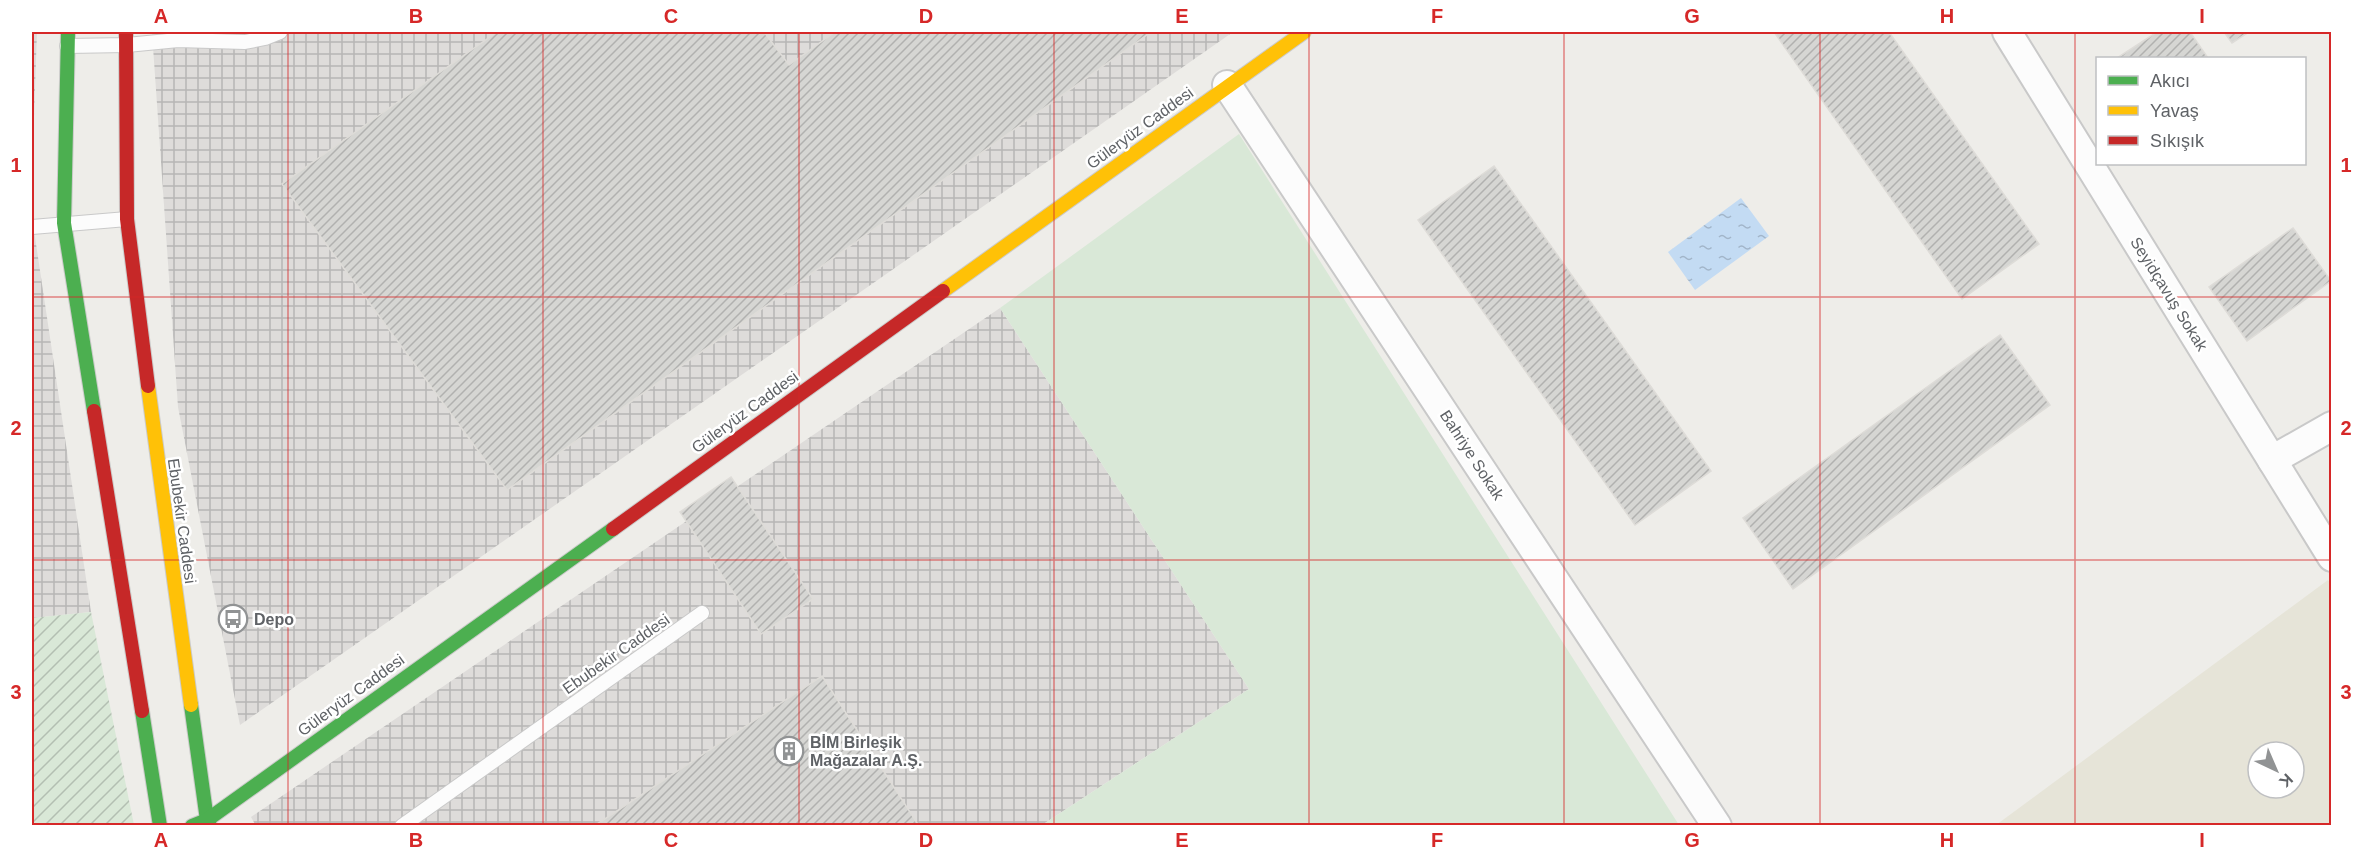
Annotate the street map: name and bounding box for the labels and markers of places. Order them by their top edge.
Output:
bus stop icon: Depo [217,603,249,635]
place label: Depo [254,611,294,628]
place label: BİM Birleşik Mağazalar A.Ş. [810,734,922,769]
building icon: BİM Birleşik Mağazalar A.Ş. [773,735,805,767]

